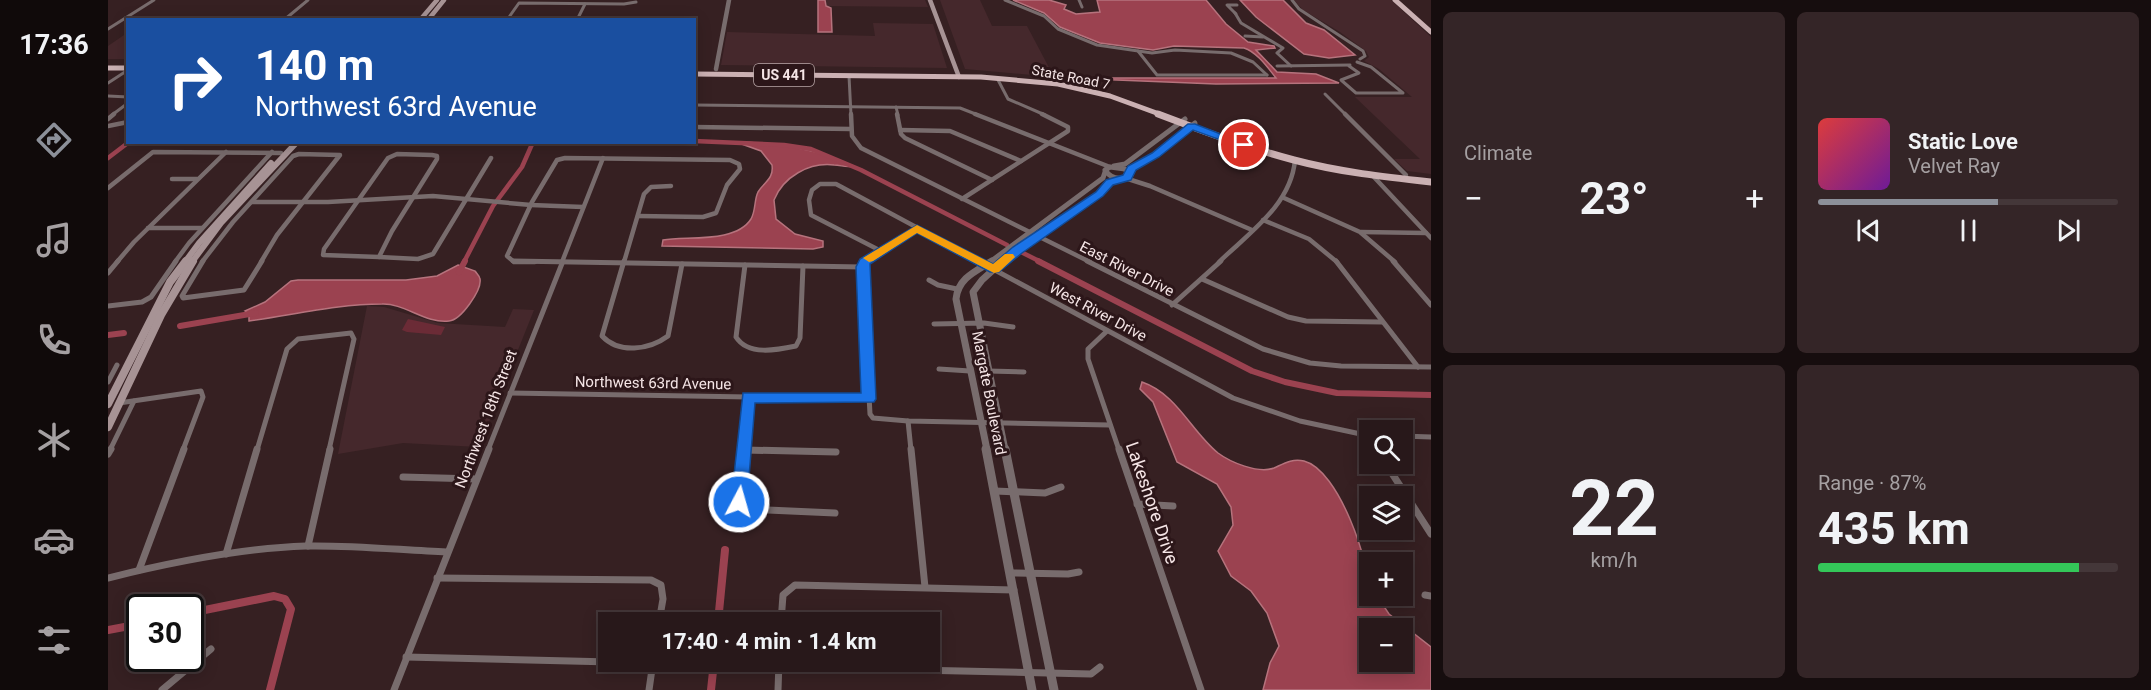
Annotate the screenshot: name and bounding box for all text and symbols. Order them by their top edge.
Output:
text: 17:36 [19,29,89,61]
text: 140 m [255,41,374,90]
icon: right [156,42,234,120]
street label: State Road 7 [1030,62,1112,92]
road number: US 441 [754,64,814,86]
text: Northwest 63rd Avenue [255,91,537,123]
icon: directions [33,119,75,161]
pin [1218,119,1269,170]
icon: arrive [1227,128,1260,161]
text: Static Love [1908,129,2018,154]
text: Climate [1464,141,1532,165]
text: Velvet Ray [1908,154,2000,178]
text: 23° [1579,172,1649,225]
text: − [1464,179,1483,218]
text: + [1745,179,1764,218]
icon: previous [1852,214,1885,247]
icon: pause [1952,214,1985,247]
icon: next [2052,214,2085,247]
icon: music [33,219,75,261]
street label: East River Drive [1077,237,1177,301]
street label: West River Drive [1046,279,1150,345]
icon: phone [33,319,75,361]
street label: Margate Boulevard [968,330,1010,456]
street label: Northwest 18th Street [451,347,521,491]
street label: Northwest 63rd Avenue [575,373,731,393]
icon: climate [33,419,75,461]
map controls [1359,420,1413,672]
button: search [1359,420,1413,474]
street label: Lakeshore Drive [1122,439,1183,567]
text: 22 [1569,463,1659,554]
position arrow [707,470,771,534]
text: Range · 87% [1818,471,1926,495]
button: layers [1359,486,1413,540]
text: 435 km [1818,502,1970,555]
icon: car [33,519,75,561]
text: km/h [1591,548,1637,572]
button: + [1359,552,1413,606]
speed limit sign: 30 [126,594,204,672]
button: − [1359,618,1413,672]
icon: filters [33,619,75,661]
text: 17:40 · 4 min · 1.4 km [661,629,877,654]

